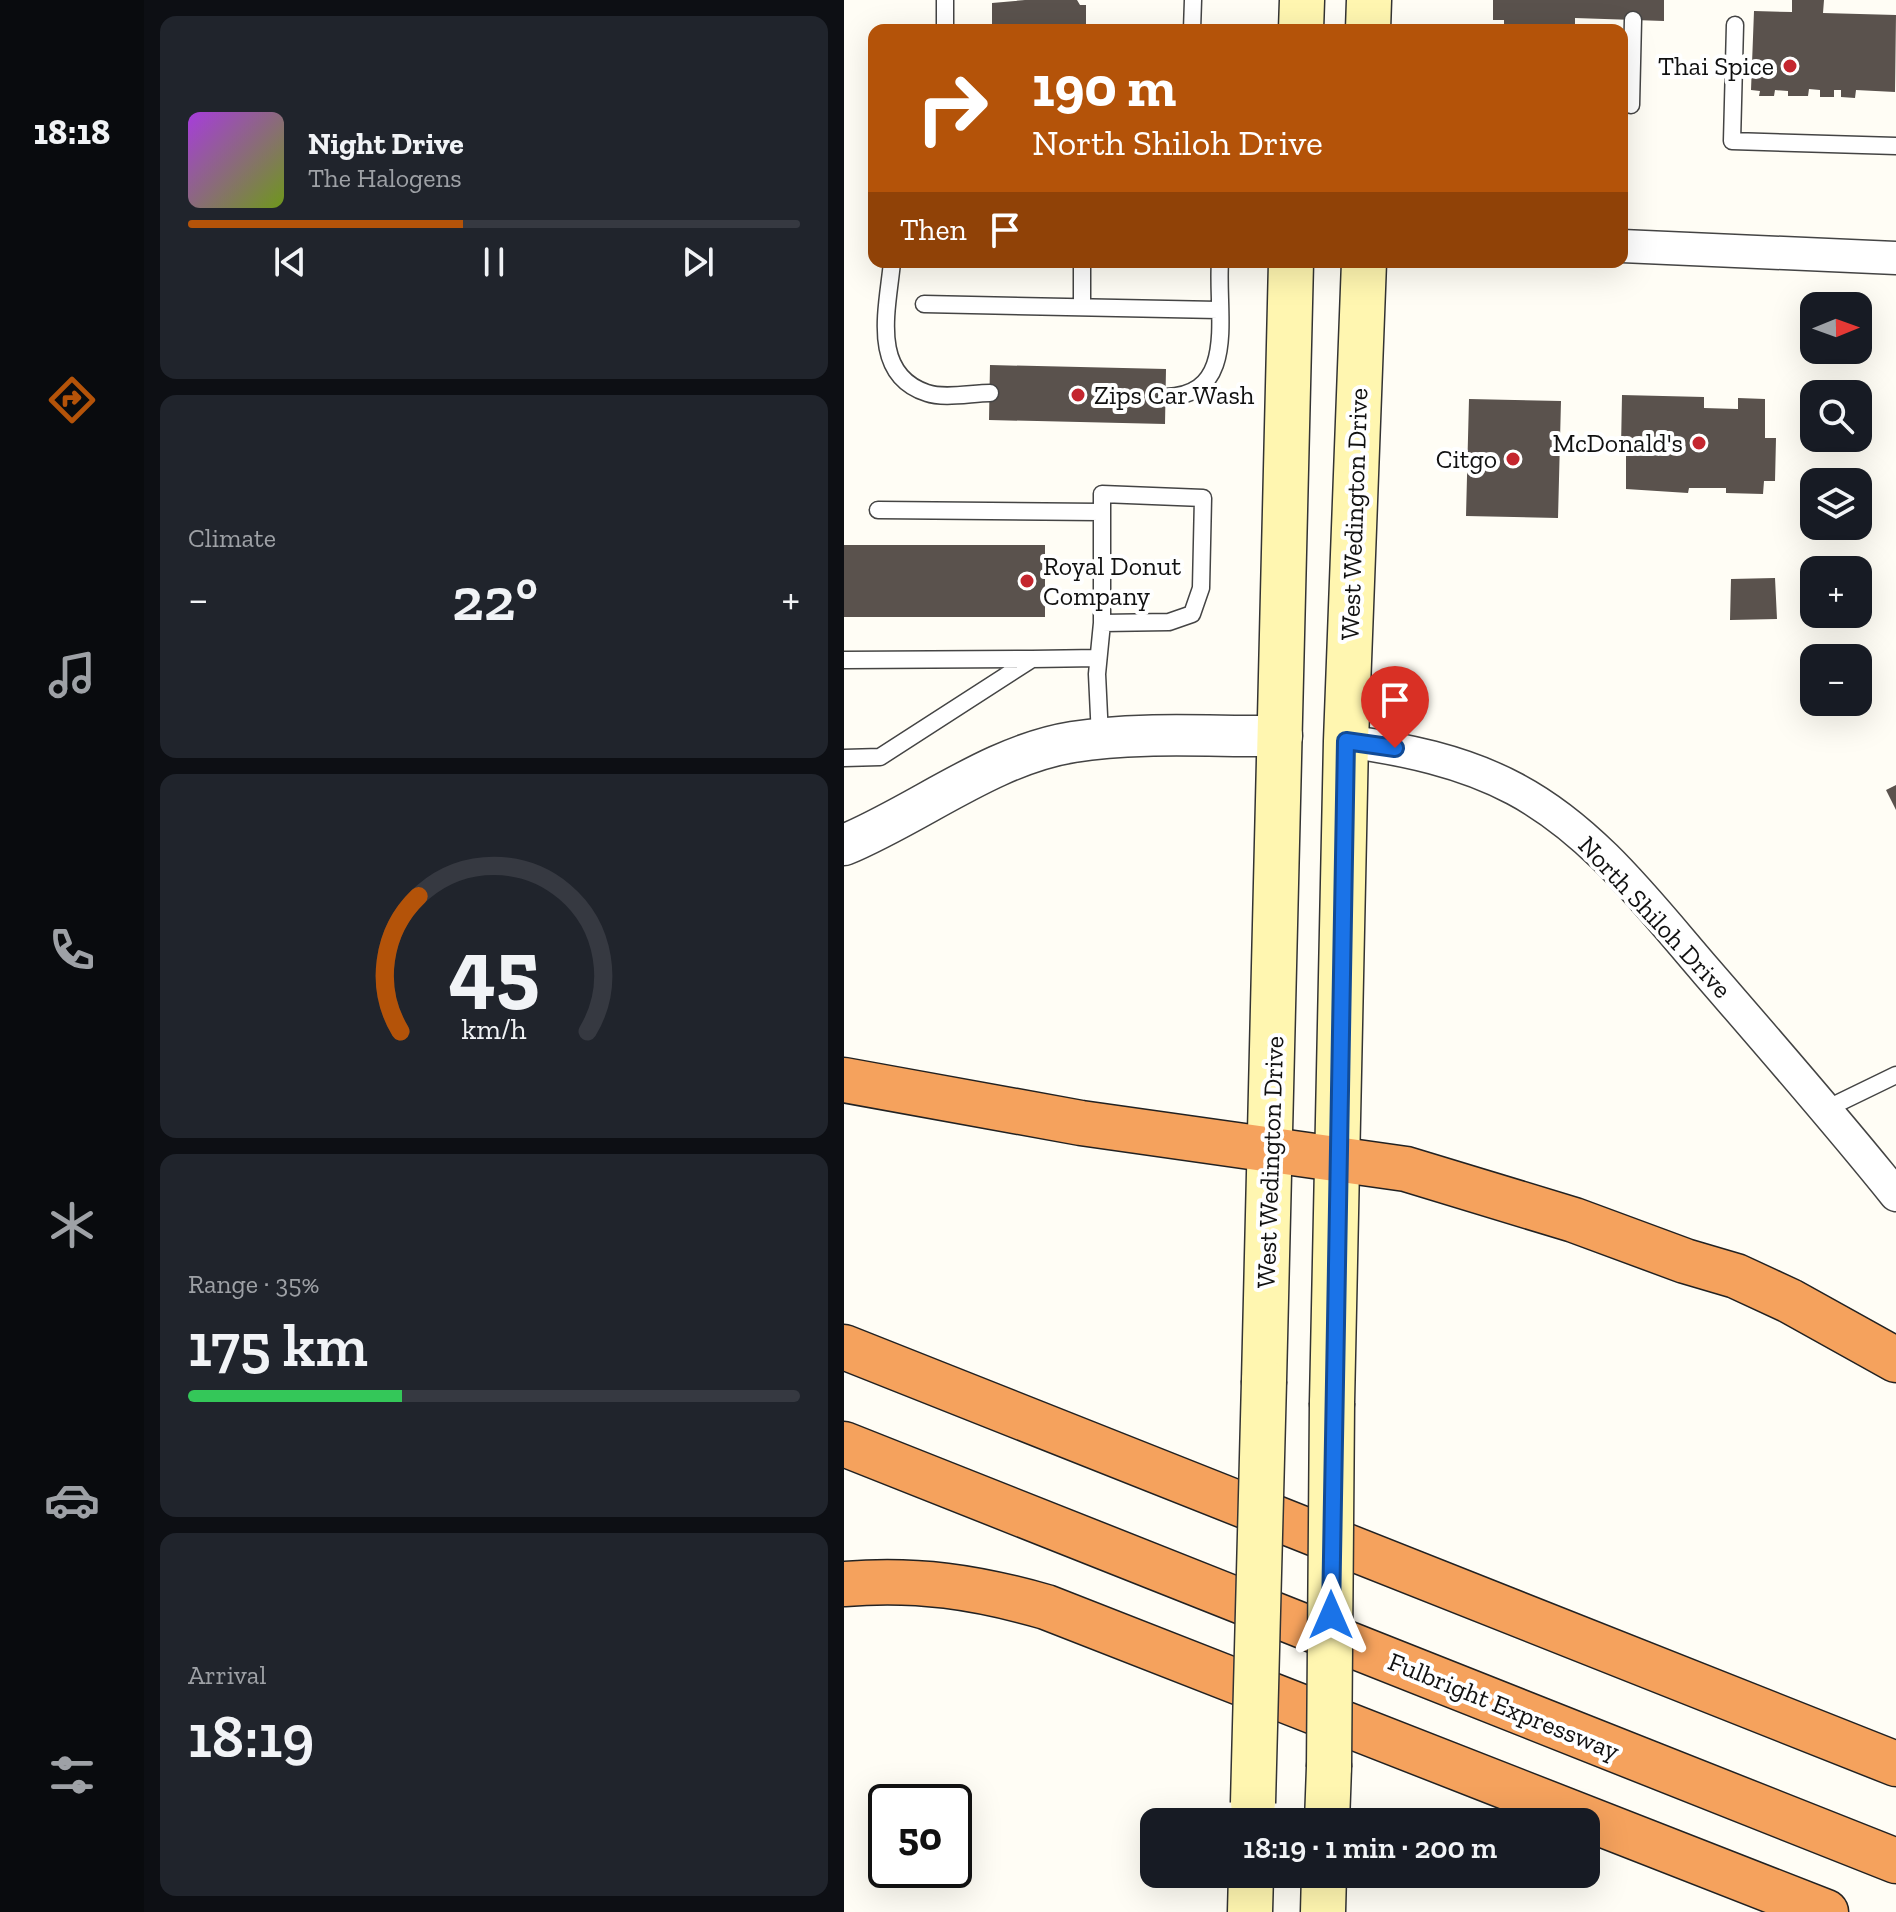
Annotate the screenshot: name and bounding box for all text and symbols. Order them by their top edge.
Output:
place label: Thai Spice [1658,50,1774,82]
text: 190 m [1032,53,1176,120]
icon: right [900,56,1004,160]
marker: Thai Spice [1781,57,1799,75]
text: 18:18 [34,110,110,153]
text: North Shiloh Drive [1032,121,1323,164]
text: Night Drive [308,126,464,162]
text: The Halogens [308,162,462,194]
icon: arrive [983,208,1027,252]
text: Then [900,212,967,248]
icon: previous [268,240,312,284]
icon: pause [472,240,516,284]
icon: next [676,240,720,284]
north arrow [1800,292,1872,364]
map controls [1800,292,1872,716]
icon: directions [44,372,100,428]
place label: Zips Car Wash [1094,379,1255,411]
button: search [1800,380,1872,452]
marker: Zips Car Wash [1069,386,1087,404]
street label: West Wedington Drive [1334,387,1374,641]
place label: McDonald's [1553,427,1683,459]
marker: McDonald's [1690,434,1708,452]
place label: Citgo [1436,443,1497,475]
marker: Citgo [1504,450,1522,468]
button: layers [1800,468,1872,540]
text: Climate [188,522,276,554]
place label: Royal Donut Company [1043,550,1181,612]
button: + [1800,556,1872,628]
text: 22° [452,563,538,635]
text: − [188,572,209,625]
text: + [781,572,800,625]
marker: Royal Donut Company [1018,572,1036,590]
button: − [1800,644,1872,716]
icon: music [44,647,100,703]
pin [1361,666,1429,748]
icon: arrive [1373,678,1417,722]
street label: North Shiloh Drive [1572,829,1738,1005]
text: 45 [449,919,539,1019]
icon: phone [44,922,100,978]
text: km/h [461,1012,527,1046]
street label: West Wedington Drive [1250,1035,1290,1289]
icon: climate [44,1197,100,1253]
text: Range · 35% [188,1268,319,1300]
text: 175 km [188,1309,368,1381]
icon: car [44,1472,100,1528]
position arrow [1289,1573,1373,1657]
street label: Fulbright Expressway [1384,1645,1625,1767]
text: Arrival [188,1659,266,1691]
text: 18:19 [188,1700,314,1772]
icon: filters [44,1747,100,1803]
speed limit sign: 50 [868,1784,972,1888]
text: 18:19 · 1 min · 200 m [1243,1830,1497,1866]

